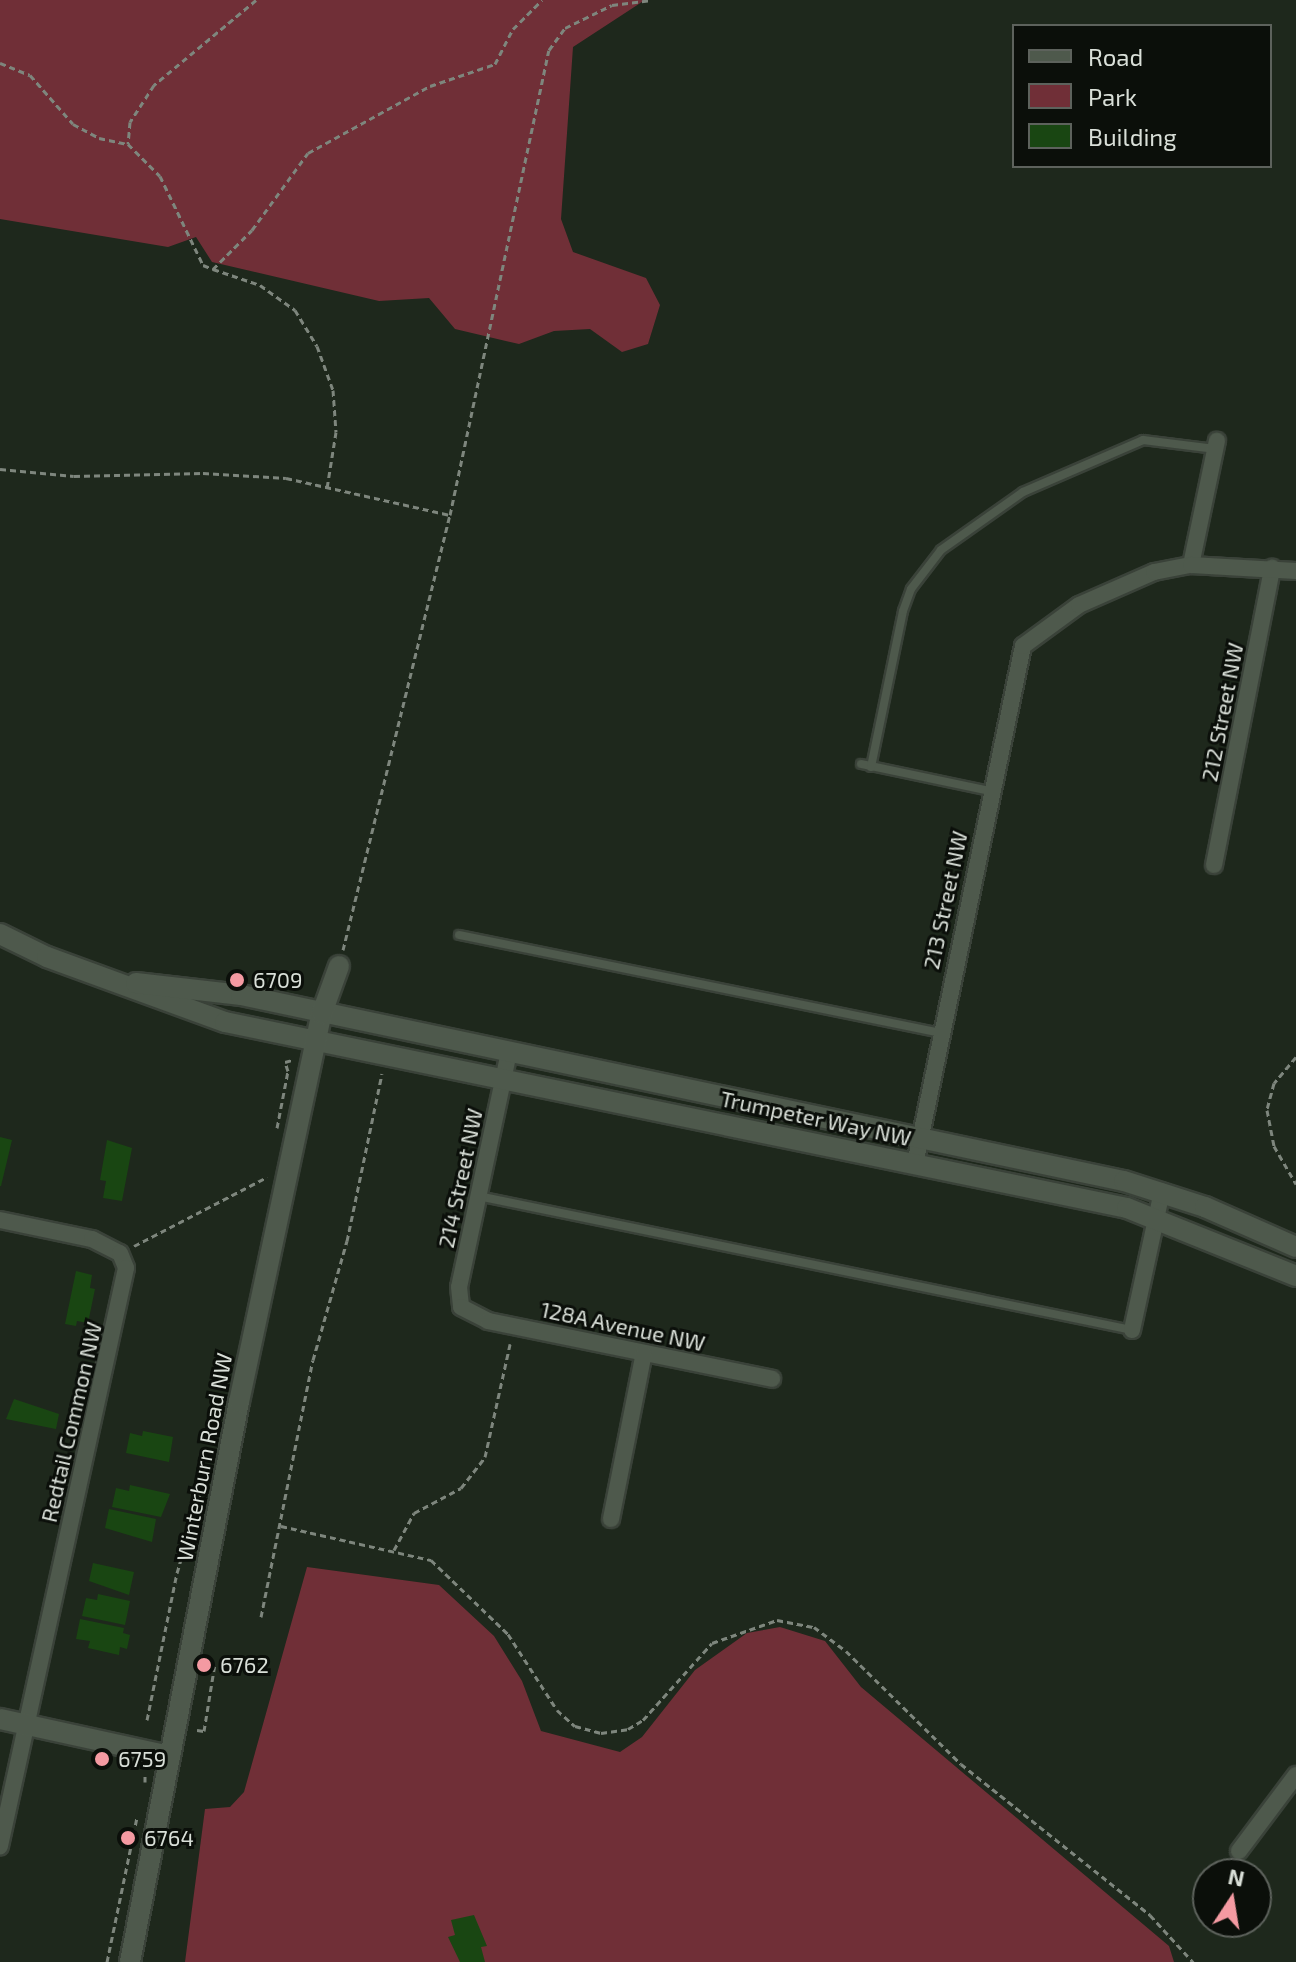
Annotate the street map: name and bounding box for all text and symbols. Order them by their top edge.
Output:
legend [1012,24,1272,168]
text: Road [1088,42,1143,71]
text: Park [1088,82,1137,111]
text: Building [1088,122,1177,151]
street label: 212 Street NW [1196,640,1248,784]
street label: 213 Street NW [917,828,973,972]
place label: 6709 [253,967,303,993]
marker: 6709 [228,971,246,989]
street label: Trumpeter Way NW [718,1085,914,1151]
street label: 214 Street NW [432,1106,488,1250]
street label: 128A Avenue NW [538,1296,708,1356]
street label: Redtail Common NW [35,1319,107,1525]
street label: Winterburn Road NW [171,1351,237,1563]
place label: 6762 [220,1652,269,1678]
marker: 6762 [195,1656,213,1674]
place label: 6759 [118,1746,166,1772]
marker: 6759 [93,1750,111,1768]
place label: 6764 [144,1825,194,1851]
marker: 6764 [119,1829,137,1847]
north arrow [1192,1858,1272,1938]
text: N [1226,1862,1247,1891]

